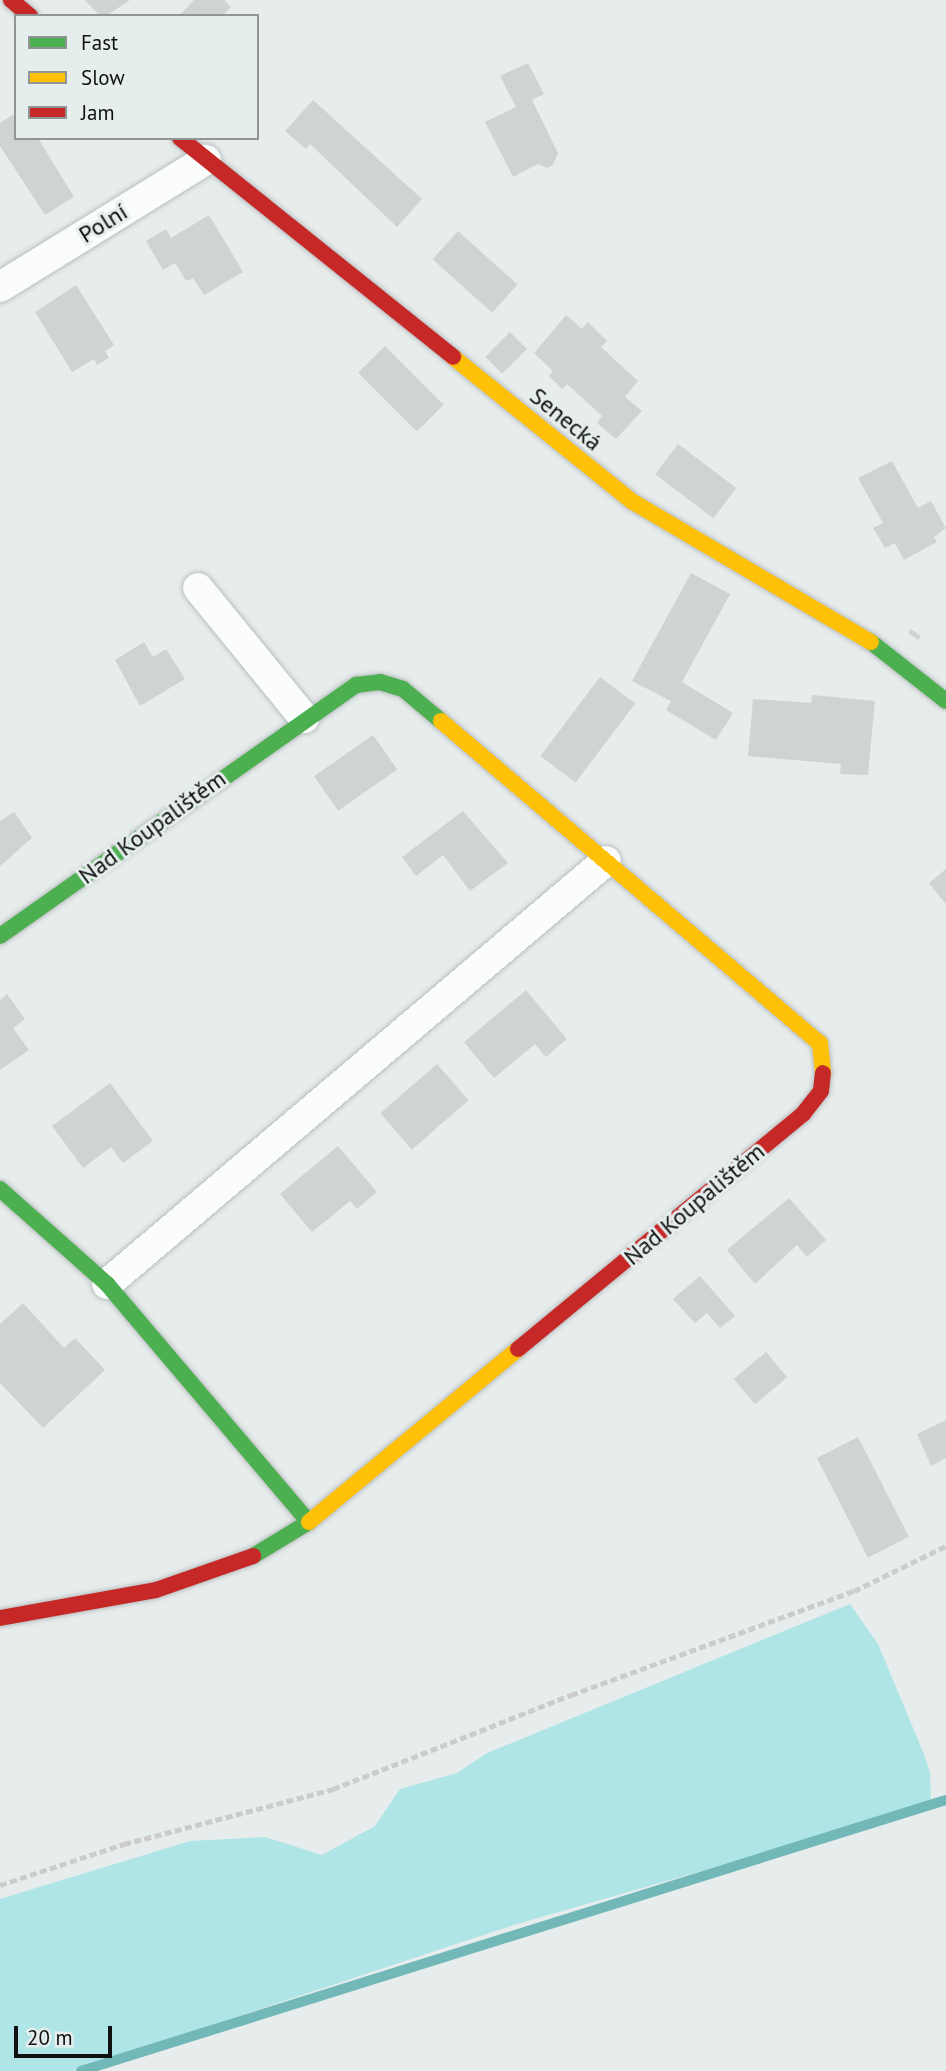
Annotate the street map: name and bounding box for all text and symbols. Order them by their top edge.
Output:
legend [14,14,259,140]
text: Fast [81,29,118,56]
text: Slow [81,64,125,91]
text: Jam [81,99,115,126]
street label: Polní [73,197,133,249]
street label: Senecká [524,381,608,457]
street label: Nad Koupalištěm [73,764,231,890]
street label: Nad Koupalištěm [618,1137,770,1271]
scale bar [18,2011,116,2056]
text: 20 m [27,2024,73,2051]

